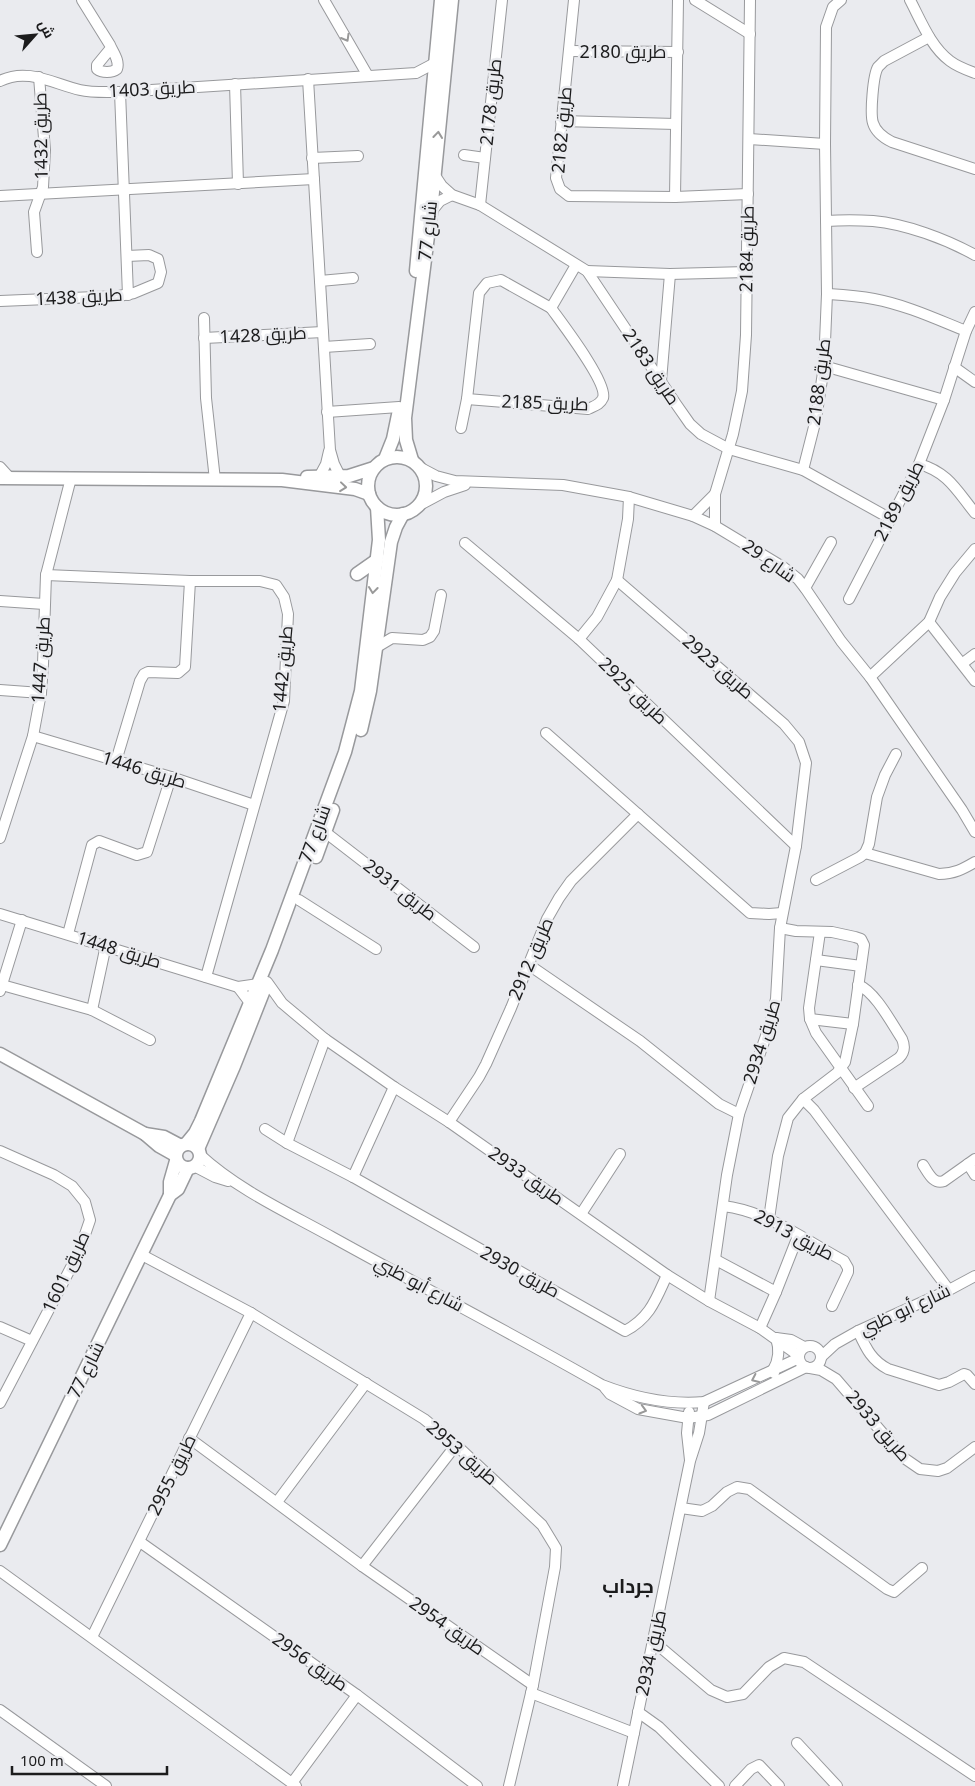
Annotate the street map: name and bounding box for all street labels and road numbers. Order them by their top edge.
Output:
street label: طريق 2180 [580,39,667,64]
street label: طريق 2178 [474,57,507,147]
street label: طريق 1403 [108,74,196,103]
street label: طريق 2182 [545,86,578,174]
street label: طريق 1432 [27,92,54,180]
street label: شارع 77 [412,200,443,262]
street label: طريق 2184 [733,205,760,293]
street label: طريق 1438 [35,282,123,311]
street label: طريق 1428 [219,320,307,349]
street label: طريق 2183 [617,324,686,410]
street label: طريق 2188 [801,337,836,427]
street label: طريق 2185 [501,388,589,417]
street label: طريق 2189 [868,456,929,545]
street label: شارع 29 [737,533,801,588]
street label: طريق 1447 [25,616,56,704]
street label: طريق 1442 [266,625,299,713]
street label: طريق 2923 [677,629,759,705]
street label: طريق 2925 [593,651,673,730]
street label: طريق 1446 [99,745,189,794]
street label: شارع 77 [292,801,337,866]
street label: طريق 2931 [358,853,442,926]
street label: طريق 2912 [502,914,559,1004]
street label: طريق 1448 [74,925,164,974]
street label: طريق 2934 [737,997,786,1087]
street label: طريق 2933 [483,1140,569,1211]
street label: طريق 2913 [750,1203,839,1266]
street label: طريق 1601 [36,1227,95,1316]
street label: طريق 2930 [476,1240,564,1304]
street label: شارع أبو ظبي [369,1250,468,1319]
street label: شارع أبو ظبي [855,1278,955,1343]
street label: شارع 77 [61,1337,110,1402]
street label: طريق 2933 [840,1385,916,1467]
street label: طريق 2953 [421,1415,503,1491]
street label: طريق 2955 [141,1430,202,1519]
street label: طريق 2954 [404,1590,490,1661]
street label: طريق 2934 [629,1608,672,1698]
street label: طريق 2956 [267,1626,353,1697]

